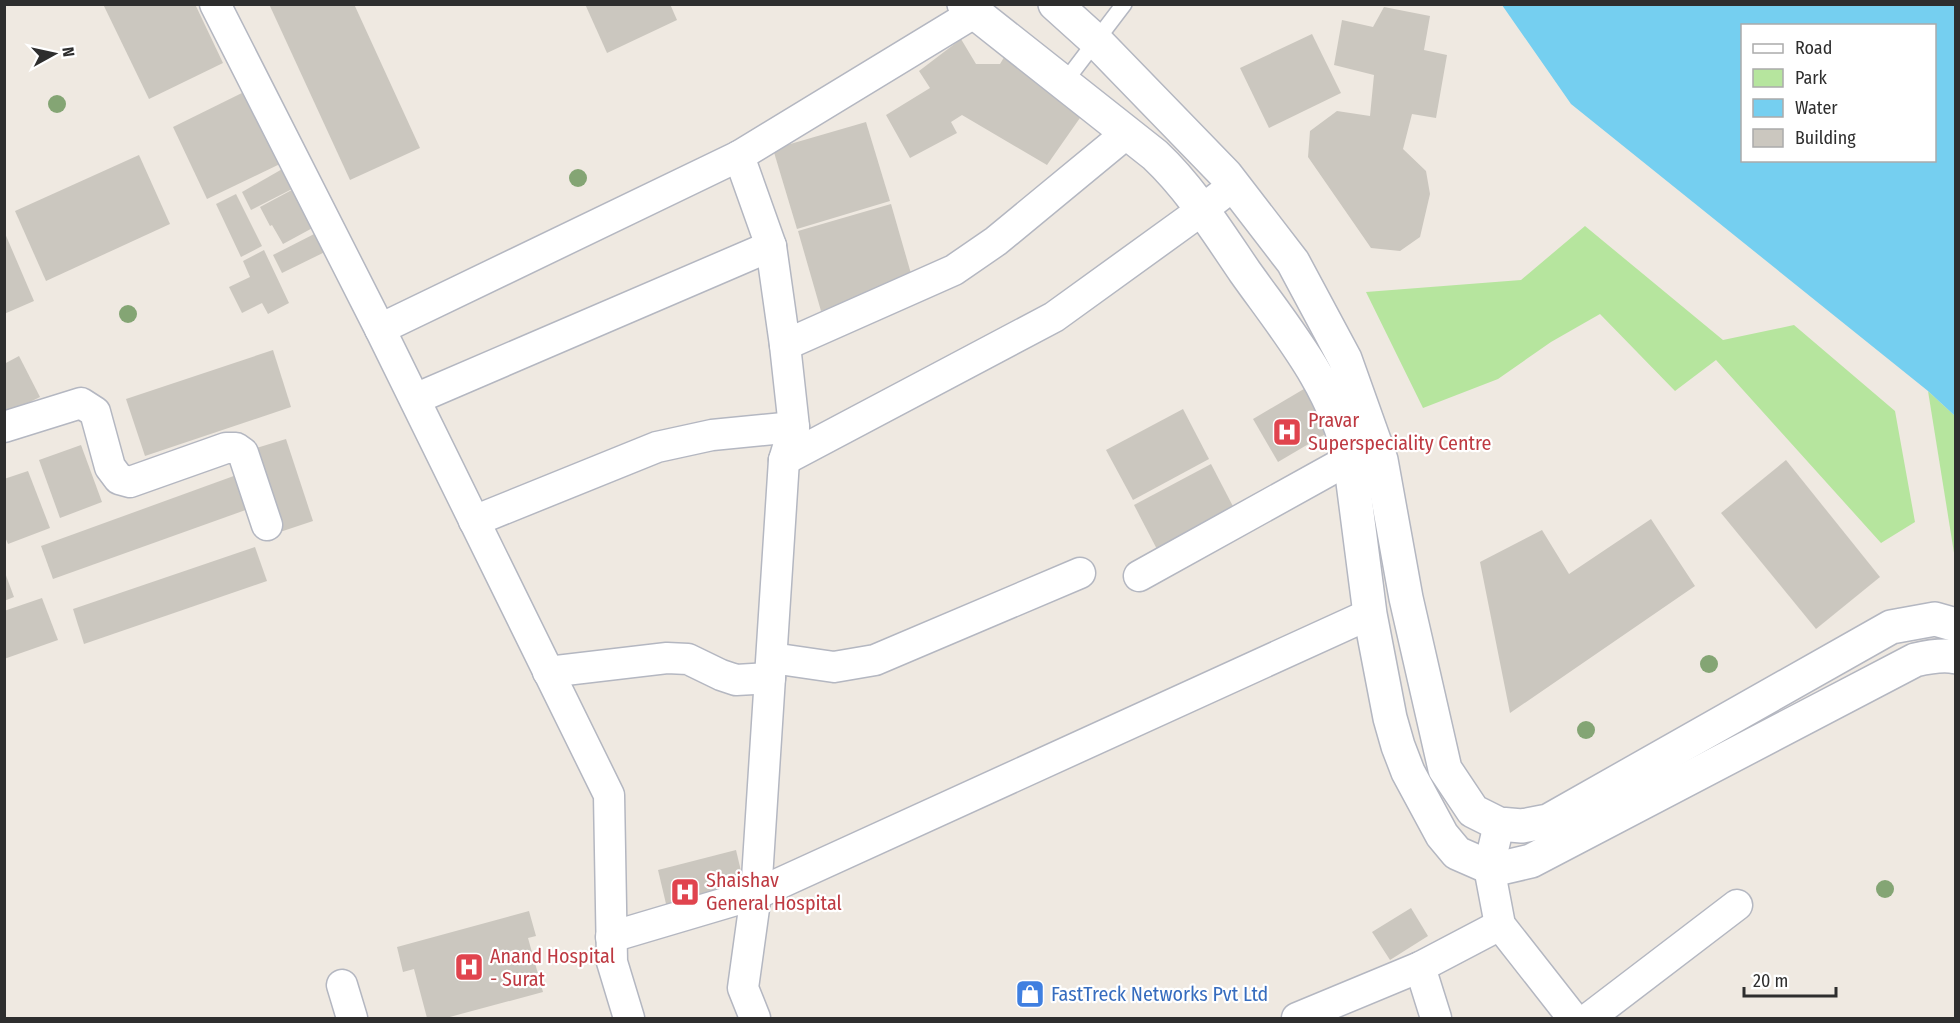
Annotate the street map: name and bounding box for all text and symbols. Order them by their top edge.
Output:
north arrow [24,24,84,84]
legend [1741,24,1936,162]
text: Road [1795,37,1832,59]
text: N [58,46,78,58]
text: Park [1795,67,1828,89]
text: Water [1795,97,1838,119]
text: Building [1795,127,1856,149]
place label: Pravar Superspeciality Centre [1308,408,1491,455]
hospital icon: Pravar Superspeciality Centre [1271,416,1303,448]
place label: Shaishav General Hospital [706,868,842,915]
hospital icon: Shaishav General Hospital [669,876,701,908]
place label: Anand Hospital - Surat [490,944,615,991]
hospital icon: Anand Hospital - Surat [453,951,485,983]
scale bar [1744,960,1836,998]
text: 20 m [1753,970,1788,992]
shop icon: FastTreck Networks Pvt Ltd [1014,978,1046,1010]
place label: FastTreck Networks Pvt Ltd [1051,982,1268,1006]

